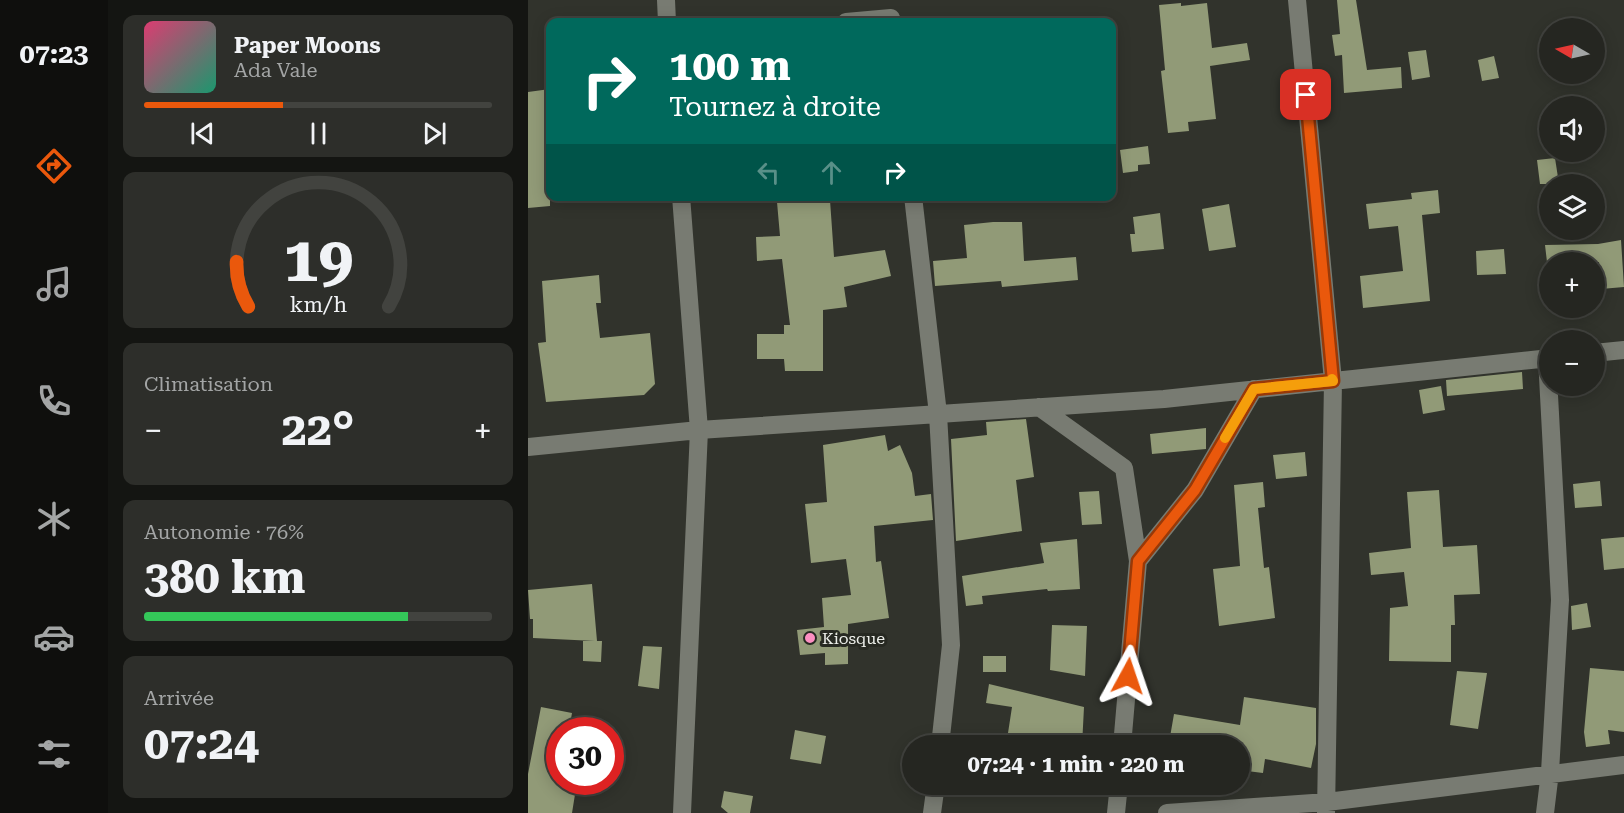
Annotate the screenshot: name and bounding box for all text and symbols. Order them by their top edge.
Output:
north arrow [1539,18,1605,84]
map controls [1539,18,1605,396]
text: Paper Moons [234,33,381,58]
text: 07:23 [20,38,88,70]
text: 100 m [669,41,791,90]
icon: right [570,42,648,120]
text: Ada Vale [234,58,317,82]
pin [1280,69,1331,120]
icon: arrive [1289,78,1322,111]
text: Tournez à droite [669,91,881,123]
button: sound [1539,96,1605,162]
icon: previous [186,117,219,150]
icon: pause [302,117,335,150]
icon: next [418,117,451,150]
icon: directions [33,145,75,187]
icon: left [752,156,785,189]
icon: ahead [815,156,848,189]
icon: right [878,156,911,189]
button: layers [1539,174,1605,240]
text: 19 [283,223,353,296]
button: + [1539,252,1605,318]
icon: music [33,263,75,305]
text: km/h [289,292,347,317]
button: − [1539,330,1605,396]
text: Climatisation [144,372,273,396]
icon: phone [33,380,75,422]
text: 22° [282,403,354,456]
text: − [144,411,162,450]
text: + [474,411,492,450]
icon: climate [33,498,75,540]
text: Autonomie · 76% [144,520,304,544]
text: 380 km [144,551,305,604]
icon: car [33,616,75,658]
place label: Kiosque [822,629,885,648]
marker: Kiosque [803,631,817,645]
position arrow [1096,644,1160,708]
text: Arrivée [144,686,214,710]
text: 07:24 [144,717,259,770]
speed limit sign: 30 [546,717,624,795]
icon: filters [33,733,75,775]
text: 07:24 · 1 min · 220 m [967,752,1185,777]

